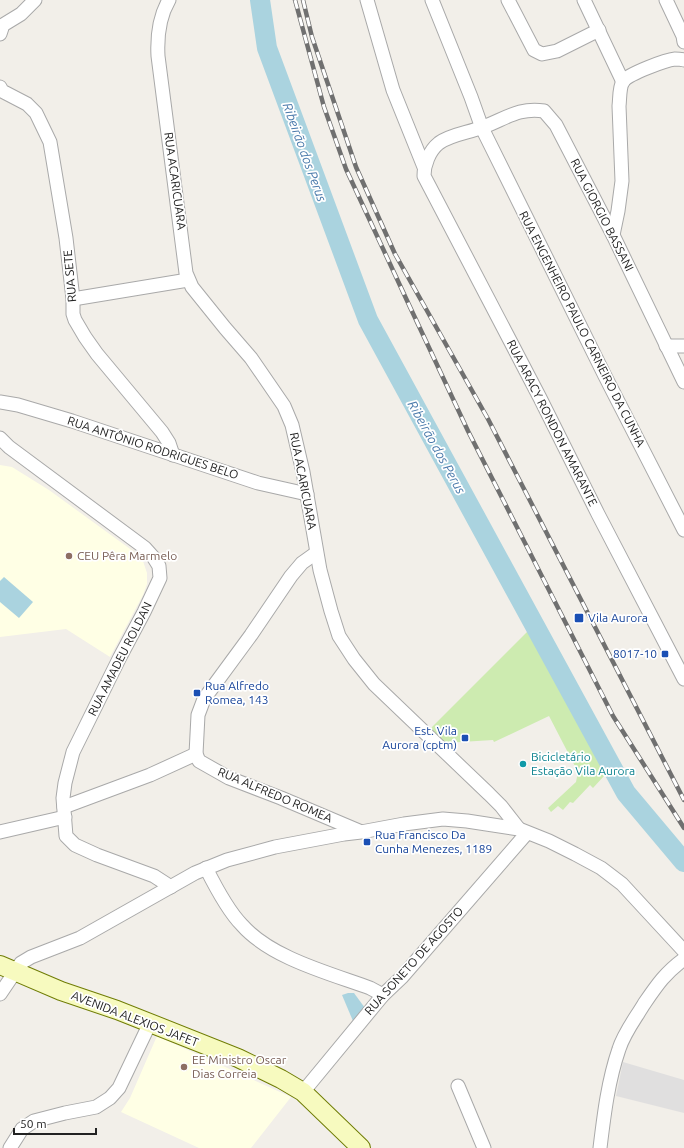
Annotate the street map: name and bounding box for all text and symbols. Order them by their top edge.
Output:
water label: Ribeirão dos Perus [281,101,330,204]
street label: RUA ACARICUARA [162,131,189,231]
street label: RUA GIORGIO BASSANI [568,156,637,273]
street label: RUA ENGENHEIRO PAULO CARNEIRO DA CUNHA [517,209,648,449]
street label: RUA SETE [61,249,78,303]
street label: RUA ARACY RONDON AMARANTE [505,337,600,508]
water label: Ribeirão dos Perus [406,398,469,497]
street label: RUA ANTÔNIO RODRIGUES BELO [66,414,240,481]
street label: RUA ACARICUARA [288,431,319,531]
place label: CEU Pêra Marmelo [77,549,177,562]
marker: CEU Pêra Marmelo [64,551,74,561]
street label: RUA AMADEU ROLDAN [85,600,154,718]
place label: Vila Aurora [588,611,648,624]
marker: Vila Aurora [573,612,585,624]
place label: 8017-10 [613,647,657,660]
marker: 8017-10 [660,649,670,659]
place label: Rua Alfredo Romea, 143 [205,679,269,706]
marker: Rua Alfredo Romea, 143 [192,688,202,698]
place label: Est. Vila Aurora (cptm) [382,724,457,752]
marker: Est. Vila Aurora (cptm) [460,733,470,743]
place label: Bicicletário Estação Vila Aurora [531,750,635,777]
marker: Bicicletário Estação Vila Aurora [518,759,528,769]
street label: RUA ALFREDO ROMEA [216,765,335,825]
place label: Rua Francisco Da Cunha Menezes, 1189 [375,828,492,855]
marker: Rua Francisco Da Cunha Menezes, 1189 [362,837,372,847]
street label: RUA SONETO DE AGOSTO [362,904,465,1017]
street label: AVENIDA ALEXIOS JAFET [70,988,201,1049]
place label: EE Ministro Oscar Dias Correia [192,1053,287,1080]
marker: EE Ministro Oscar Dias Correia [179,1062,189,1072]
scale bar [14,1110,96,1136]
text: 50 m [20,1117,47,1130]

